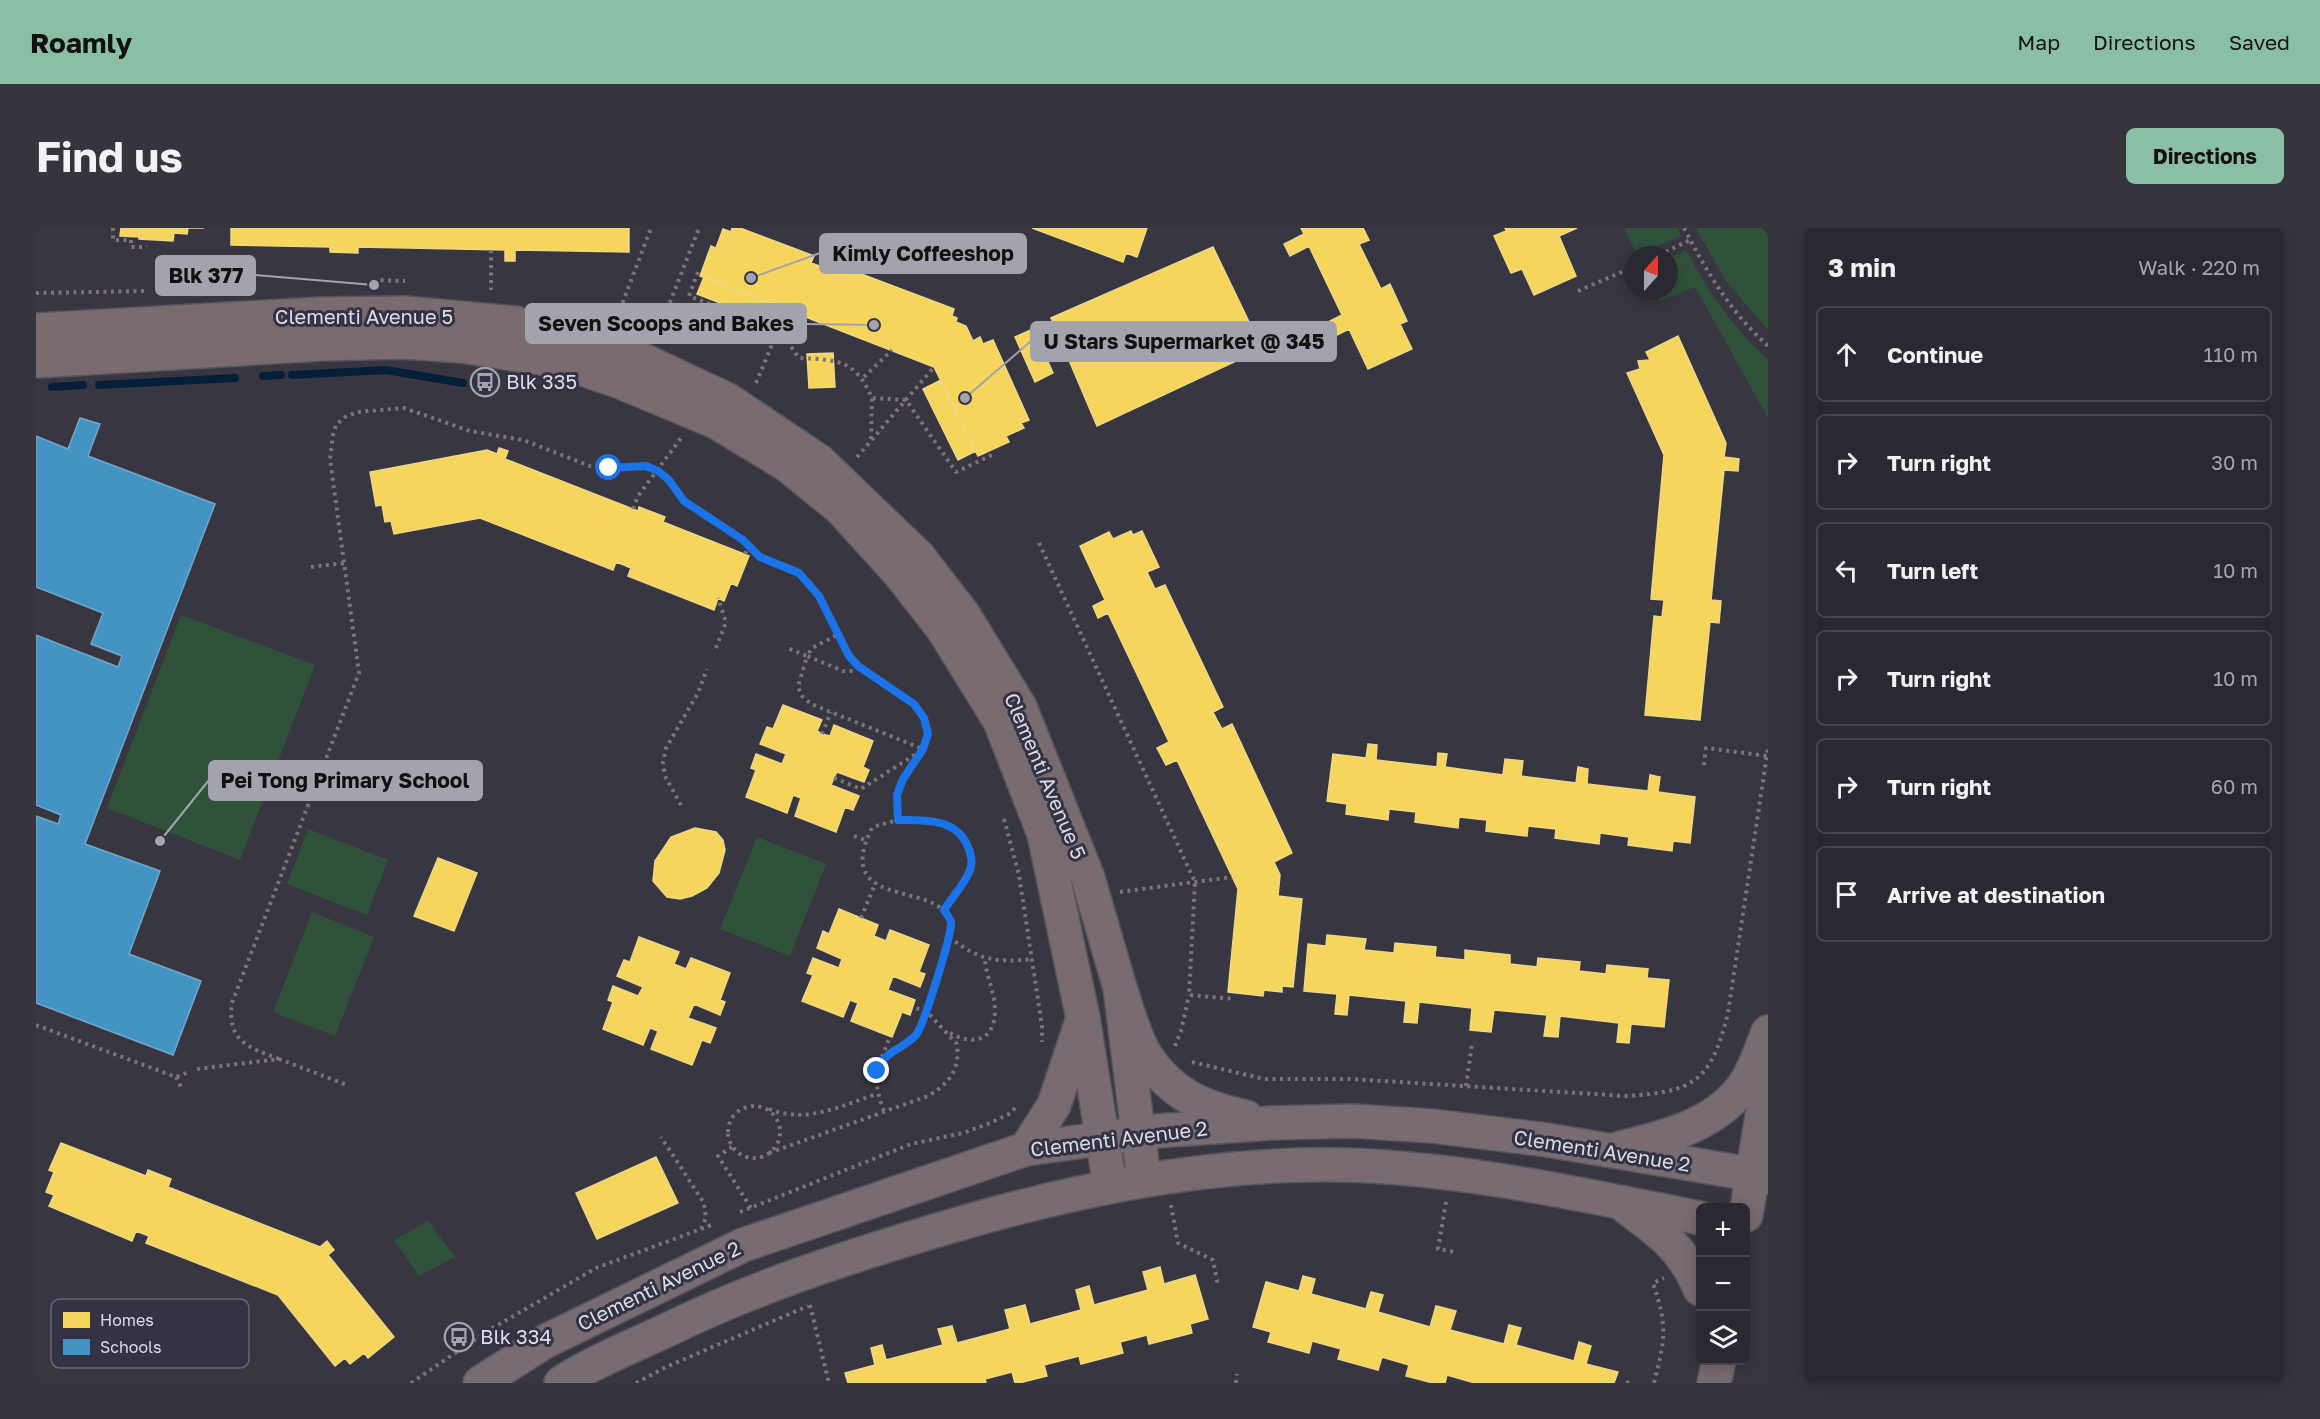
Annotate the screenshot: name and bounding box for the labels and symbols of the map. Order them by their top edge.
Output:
callout: Kimly Coffeeshop [820,234,1026,273]
text: Kimly Coffeeshop [832,240,1014,266]
north arrow [1624,246,1678,300]
callout: Blk 377 [156,256,255,295]
text: Blk 377 [169,262,243,288]
street label: Clementi Avenue 5 [275,304,453,328]
callout: Seven Scoops and Bakes [526,304,806,343]
text: Seven Scoops and Bakes [538,310,794,336]
callout: U Stars Supermarket @ 345 [1031,322,1336,361]
text: U Stars Supermarket @ 345 [1043,328,1325,354]
bus stop icon: Blk 335 [469,366,501,398]
place label: Blk 335 [506,369,577,393]
route start [595,454,621,480]
street label: Clementi Avenue 5 [1000,689,1092,862]
callout: Pei Tong Primary School [209,761,482,800]
text: Pei Tong Primary School [221,767,469,793]
route end [863,1057,889,1083]
street label: Clementi Avenue 2 [1029,1115,1209,1161]
street label: Clementi Avenue 2 [1512,1124,1692,1176]
street label: Clementi Avenue 2 [573,1235,744,1335]
legend [51,1299,249,1368]
text: Homes [100,1310,154,1330]
bus stop icon: Blk 334 [443,1321,475,1353]
place label: Blk 334 [480,1324,552,1348]
text: Schools [100,1337,162,1357]

